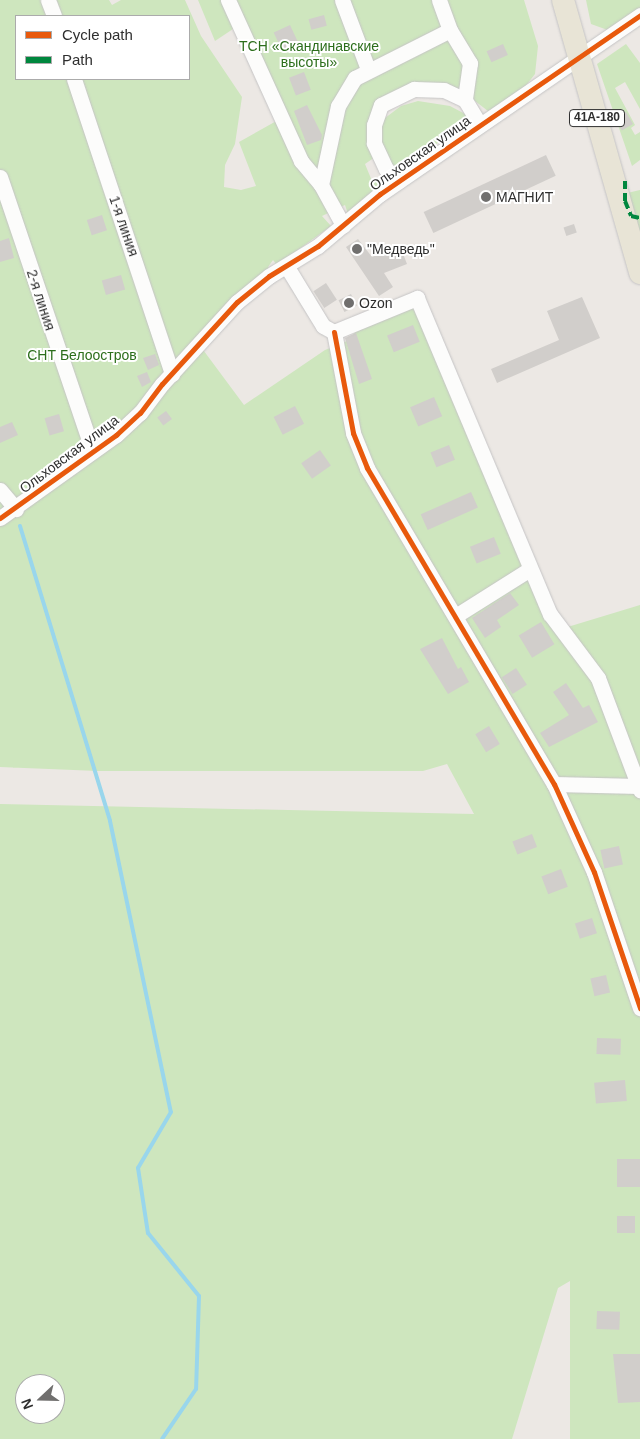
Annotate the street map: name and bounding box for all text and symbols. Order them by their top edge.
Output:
legend [15,15,190,80]
text: Cycle path [62,26,133,43]
park label: ТСН «Скандинавские высоты» [239,38,379,70]
text: Path [62,51,93,68]
road number: 41А-180 [568,109,626,128]
street label: Ольховская улица [366,112,474,194]
place label: МАГНИТ [496,189,553,205]
marker: МАГНИТ [480,191,492,203]
street label: 1-я линия [106,193,142,259]
place label: "Медведь" [367,241,435,257]
marker: "Медведь" [351,243,363,255]
street label: 2-я линия [23,267,59,333]
place label: Ozon [359,295,392,311]
marker: Ozon [343,297,355,309]
park label: СНТ Белоостров [27,347,137,363]
street label: Ольховская улица [16,411,122,497]
north arrow [15,1374,65,1424]
text: N [18,1396,36,1412]

